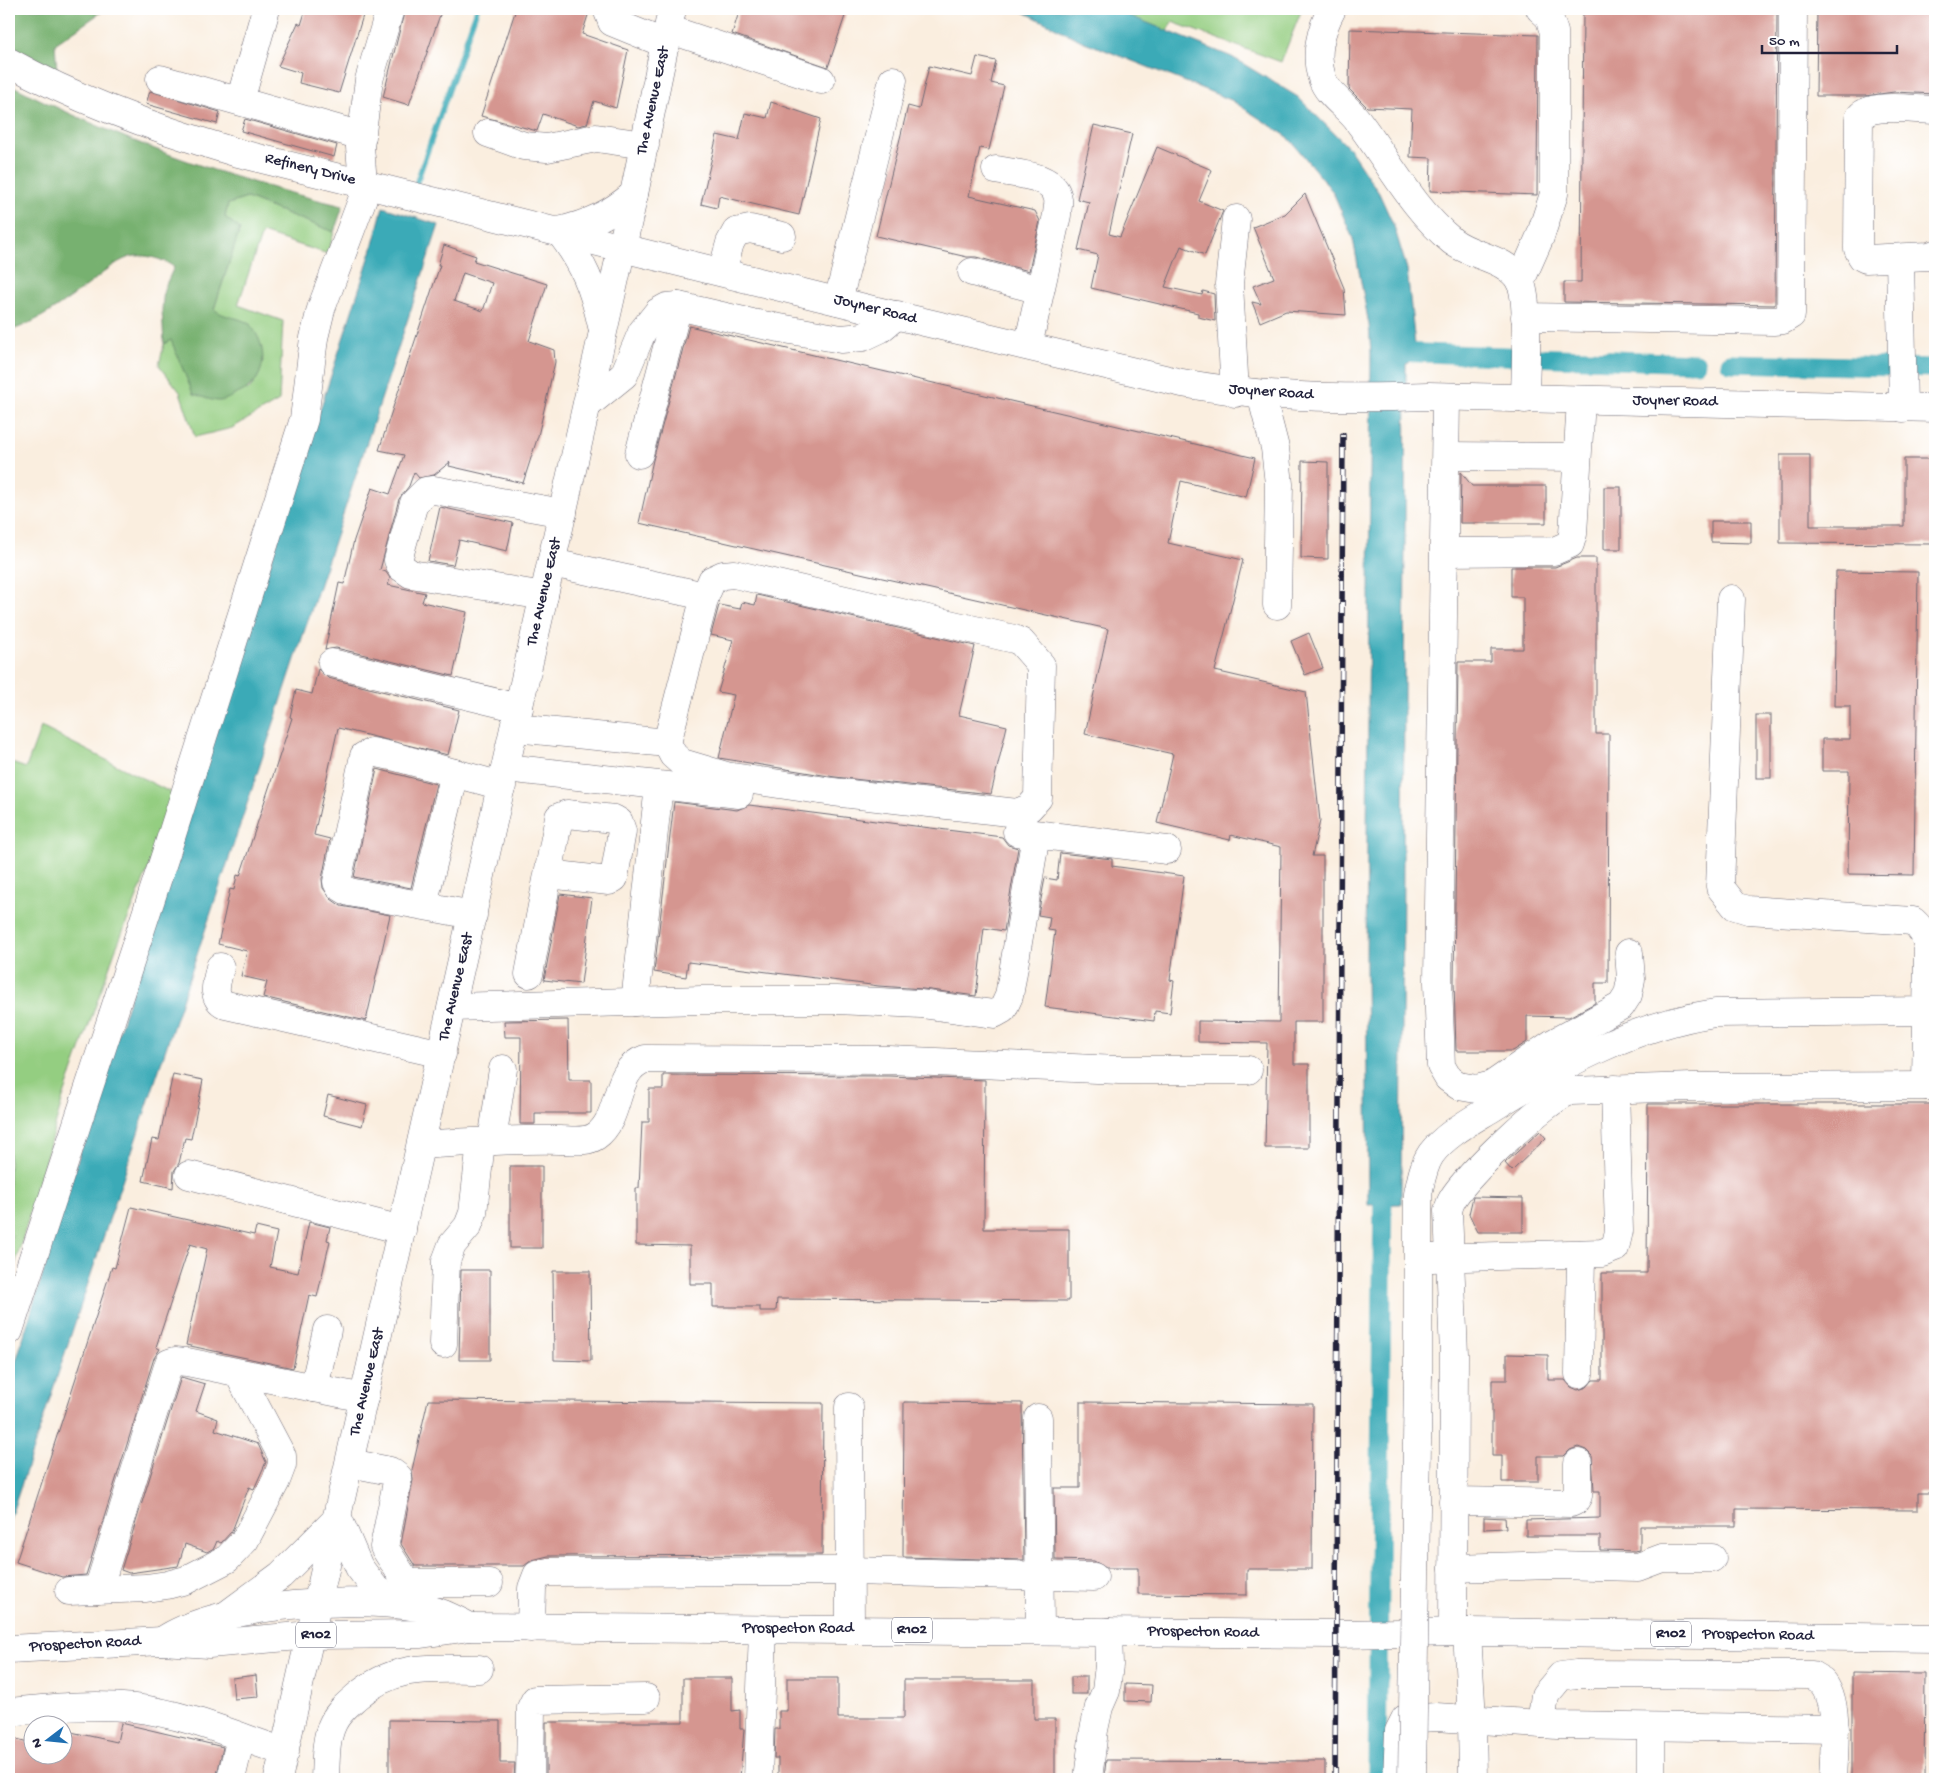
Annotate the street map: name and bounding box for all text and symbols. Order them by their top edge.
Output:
scale bar [1762,22,1896,54]
text: 50 m [1769,33,1800,51]
street label: The Avenue East [633,44,675,158]
street label: Refinery Drive [263,150,358,191]
street label: Joyner Road [832,291,920,330]
street label: Joyner Road [1228,381,1316,406]
street label: Joyner Road [1632,392,1719,412]
street label: The Avenue East [523,535,567,649]
street label: The Avenue East [435,930,479,1044]
street label: The Avenue East [346,1325,390,1439]
road number: R102 [892,1618,932,1642]
street label: Prospecton Road [741,1620,855,1639]
road number: R102 [296,1622,336,1648]
road number: R102 [1651,1622,1691,1646]
street label: Prospecton Road [1146,1623,1260,1643]
street label: Prospecton Road [1701,1626,1815,1646]
street label: Prospecton Road [28,1633,143,1657]
north arrow [22,1716,72,1766]
text: N [28,1736,47,1750]

